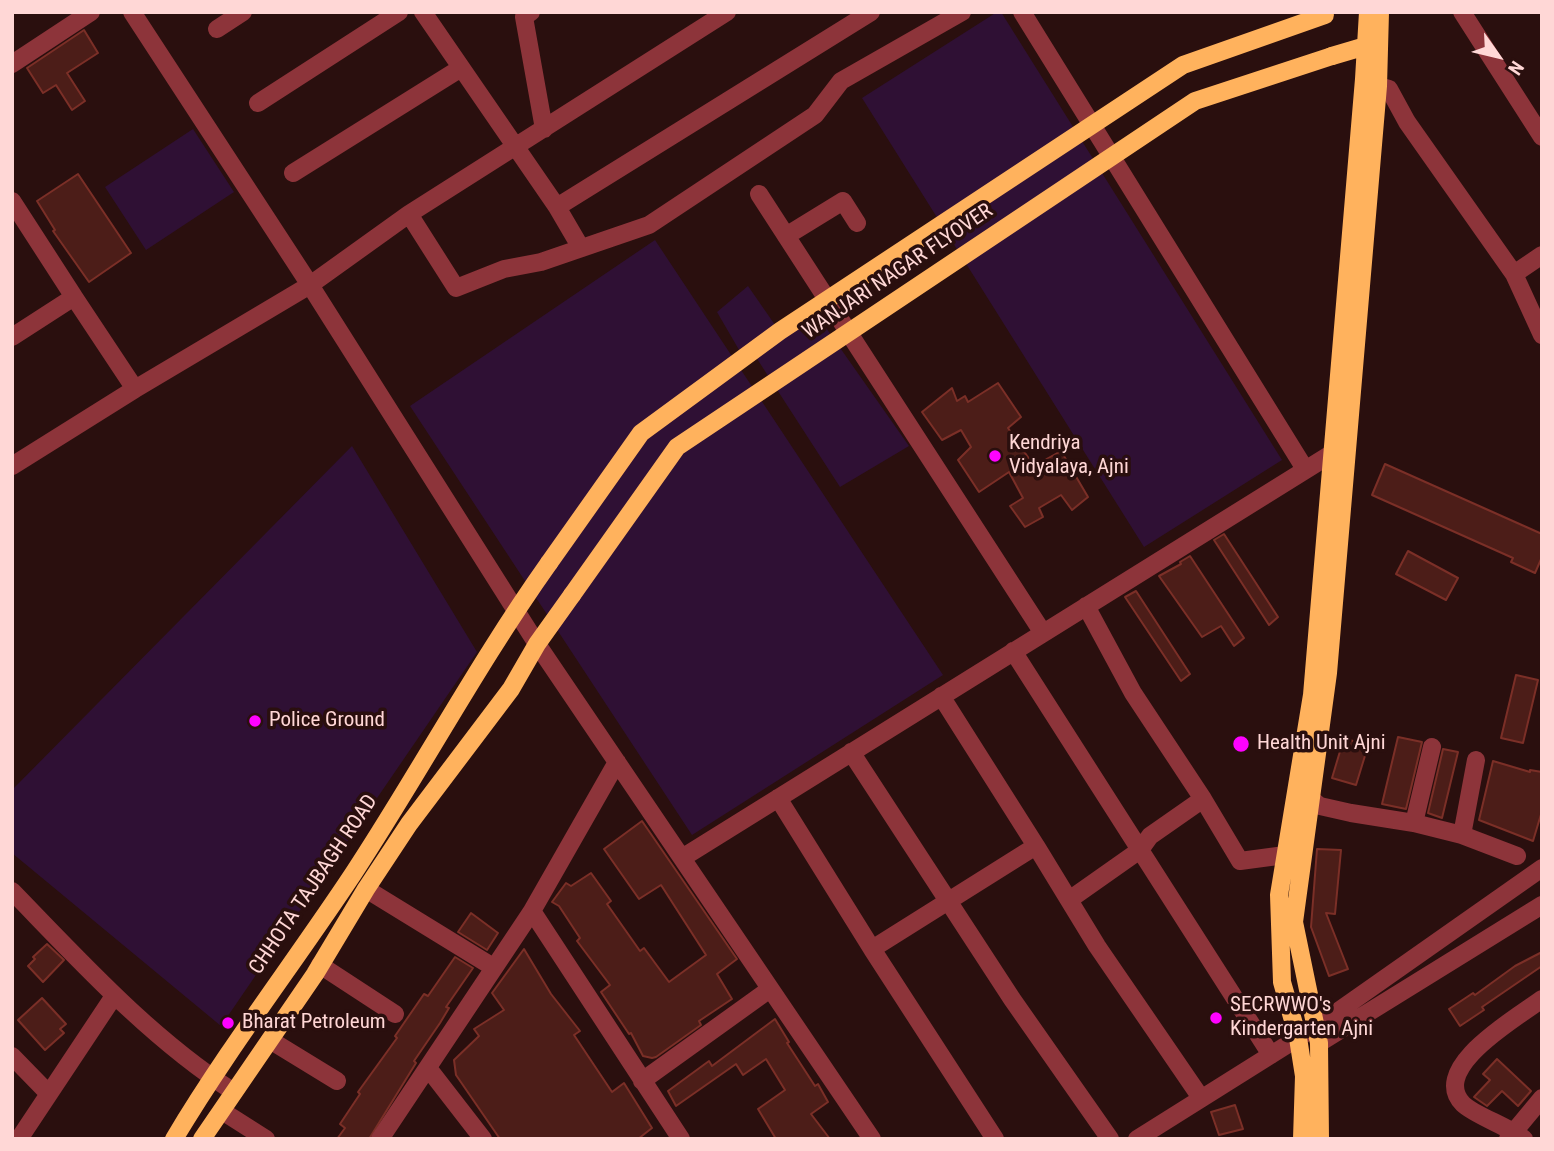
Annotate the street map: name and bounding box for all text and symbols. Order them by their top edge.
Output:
north arrow [1463,21,1533,91]
text: N [1503,57,1529,79]
street label: WANJARI NAGAR FLYOVER [798,199,998,345]
place label: Kendriya Vidyalaya, Ajni [1009,431,1129,481]
marker: Kendriya Vidyalaya, Ajni [987,448,1003,464]
place label: Police Ground [269,708,385,734]
marker: Police Ground [247,713,263,729]
place label: Health Unit Ajni [1257,731,1386,757]
marker: Health Unit Ajni [1231,734,1251,754]
street label: CHHOTA TAJBAGH ROAD [245,790,383,980]
place label: SECRWWO's Kindergarten Ajni [1230,993,1373,1043]
place label: Bharat Petroleum [242,1010,386,1036]
marker: SECRWWO's Kindergarten Ajni [1208,1010,1224,1026]
marker: Bharat Petroleum [220,1015,236,1031]

